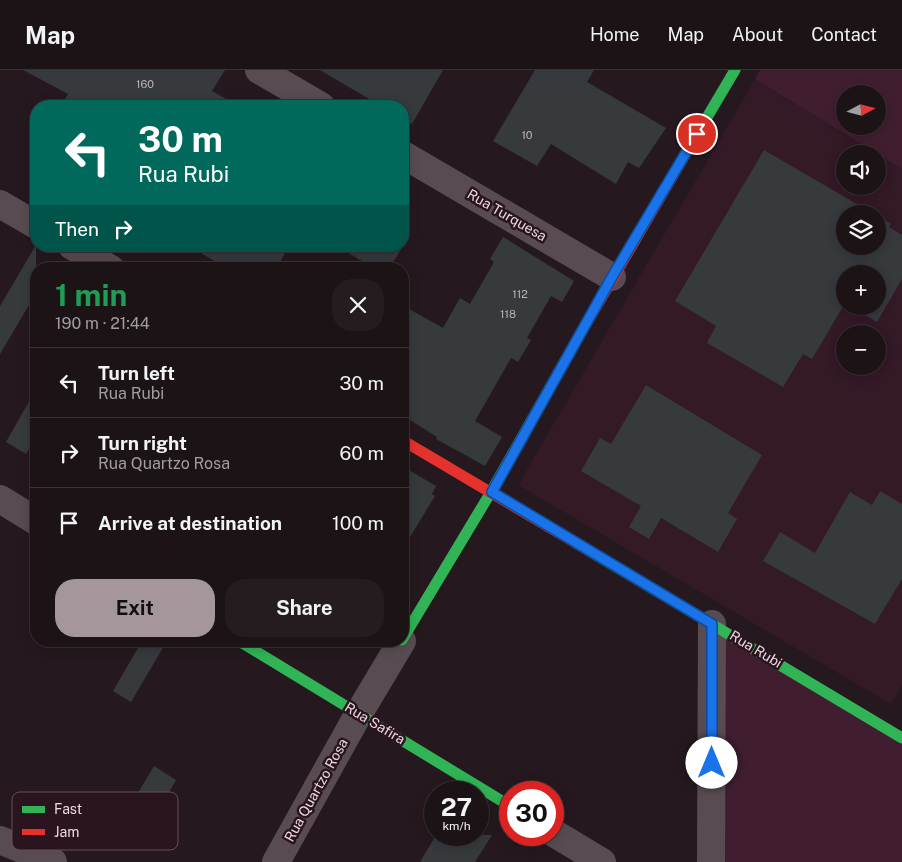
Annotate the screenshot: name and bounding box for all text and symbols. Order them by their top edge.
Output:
text: Map [25,21,75,49]
text: Home [590,24,640,45]
text: Map [668,24,704,45]
text: About [732,24,783,45]
text: Contact [811,24,877,45]
house number: 160 [136,78,154,90]
north arrow [836,85,886,135]
map controls [836,85,886,375]
pin [676,113,718,155]
text: 30 m [138,119,223,160]
icon: left [55,120,120,185]
icon: arrive [683,120,711,148]
house number: 10 [521,129,533,141]
button: sound [836,145,886,195]
text: Rua Rubi [138,161,229,187]
street label: Rua Turquesa [464,186,550,244]
button: layers [836,205,886,255]
icon: right [109,215,137,243]
text: Then [55,218,99,240]
button: + [836,265,886,315]
text: 1 min [55,277,127,313]
button: close [332,279,384,331]
house number: 112 [512,288,528,300]
house number: 118 [500,308,516,320]
text: 190 m · 21:44 [55,314,150,333]
button: − [836,325,886,375]
text: Turn left [98,362,175,384]
icon: left [55,369,83,397]
text: 30 m [339,372,384,394]
text: Rua Rubi [98,384,164,403]
text: Turn right [98,432,187,454]
icon: right [55,439,83,467]
text: 60 m [340,442,384,464]
text: Rua Quartzo Rosa [98,454,230,473]
icon: arrive [55,509,83,537]
text: Arrive at destination [98,512,282,534]
text: 100 m [332,512,384,534]
button: Exit [55,579,215,637]
button: Share [225,579,384,637]
street label: Rua Rubi [727,627,785,671]
street label: Rua Safira [342,699,408,747]
street label: Rua Quartzo Rosa [281,736,351,844]
position arrow [685,736,737,788]
speed limit sign: 30 [499,781,564,846]
legend [12,792,178,850]
text: 27 [441,792,472,822]
text: Fast [54,801,82,817]
text: km/h [442,819,471,833]
text: Jam [54,824,79,840]

